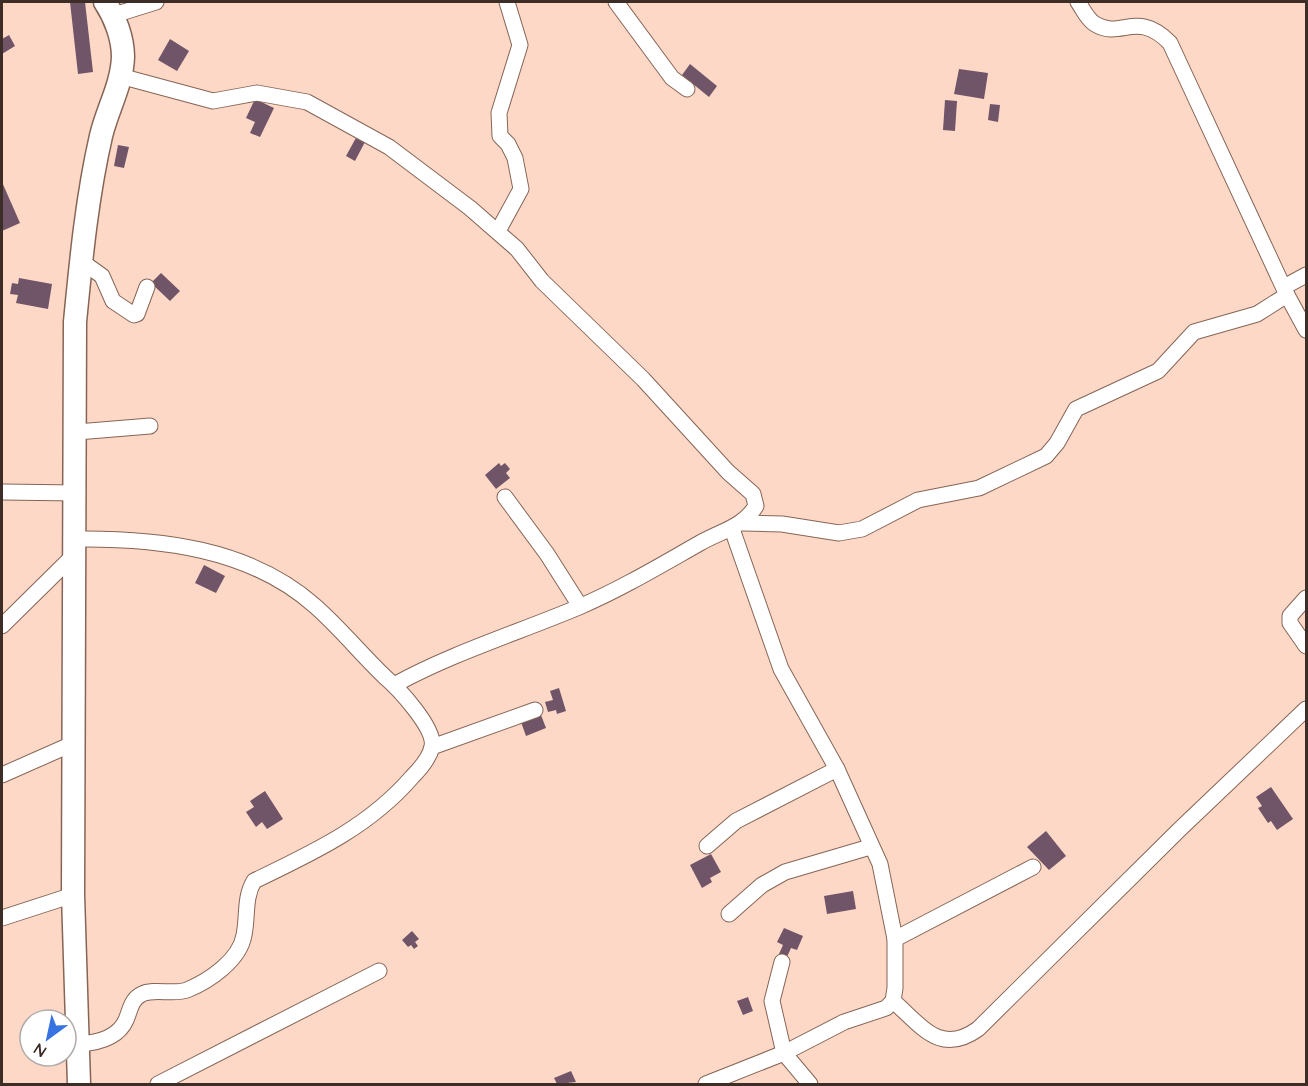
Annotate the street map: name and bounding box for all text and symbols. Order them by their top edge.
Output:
north arrow [18,1008,78,1068]
text: N [29,1039,50,1062]

